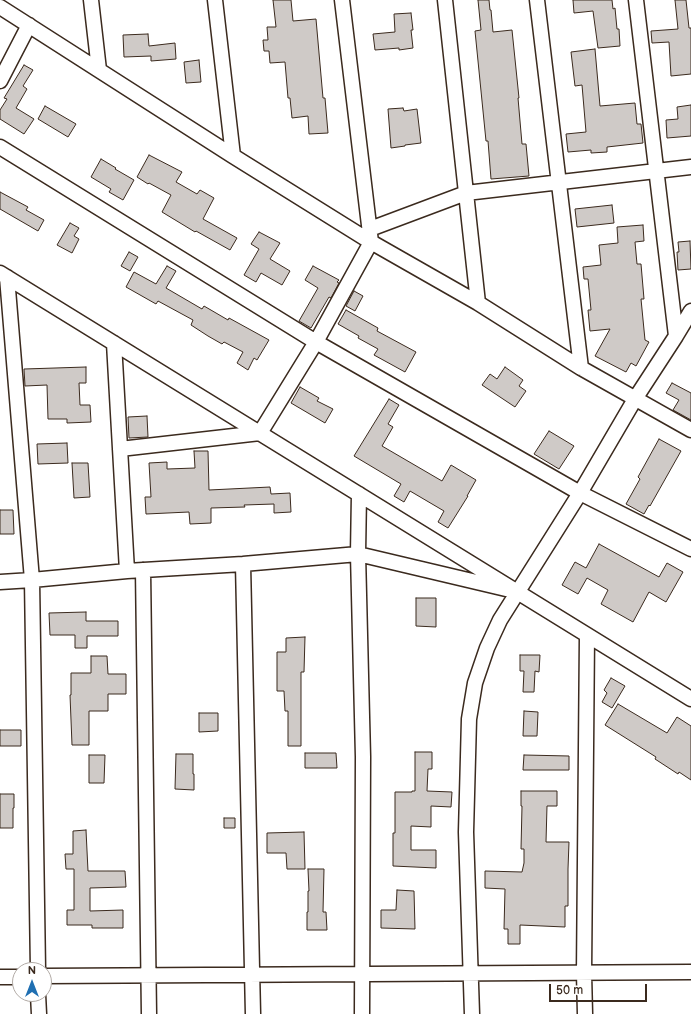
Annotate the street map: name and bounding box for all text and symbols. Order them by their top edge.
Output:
north arrow [12,962,52,1002]
text: N [28,964,36,977]
scale bar [551,976,649,1002]
text: 50 m [556,983,583,998]

